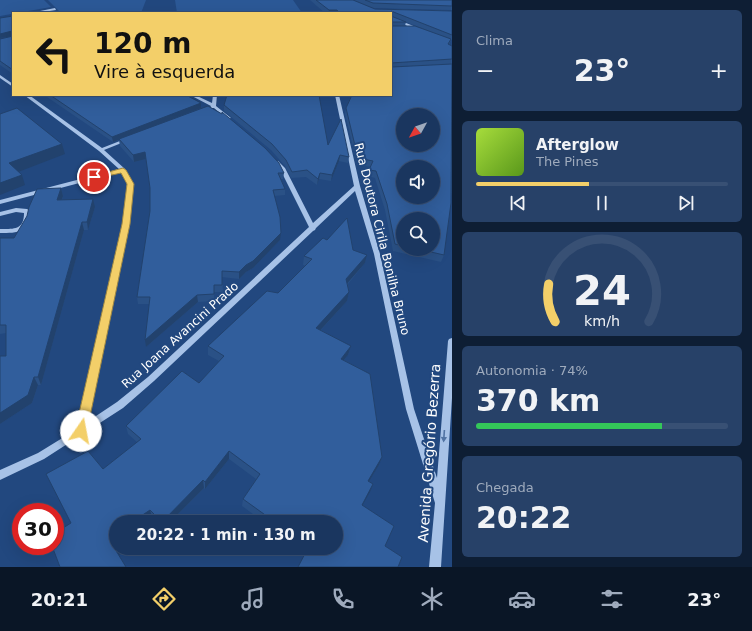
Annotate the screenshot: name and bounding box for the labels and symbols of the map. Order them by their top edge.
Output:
north arrow [396,108,440,152]
street label: Rua Doutora Cirila Bonilha Bruno [351,141,413,337]
pin [77,160,111,194]
street label: Rua Joana Avancini Prado [119,279,241,391]
street label: Avenida Gregório Bezerra [415,363,443,543]
position arrow [60,410,102,452]
one-way arrow [441,430,448,442]
speed limit sign: 30 [12,503,64,555]

